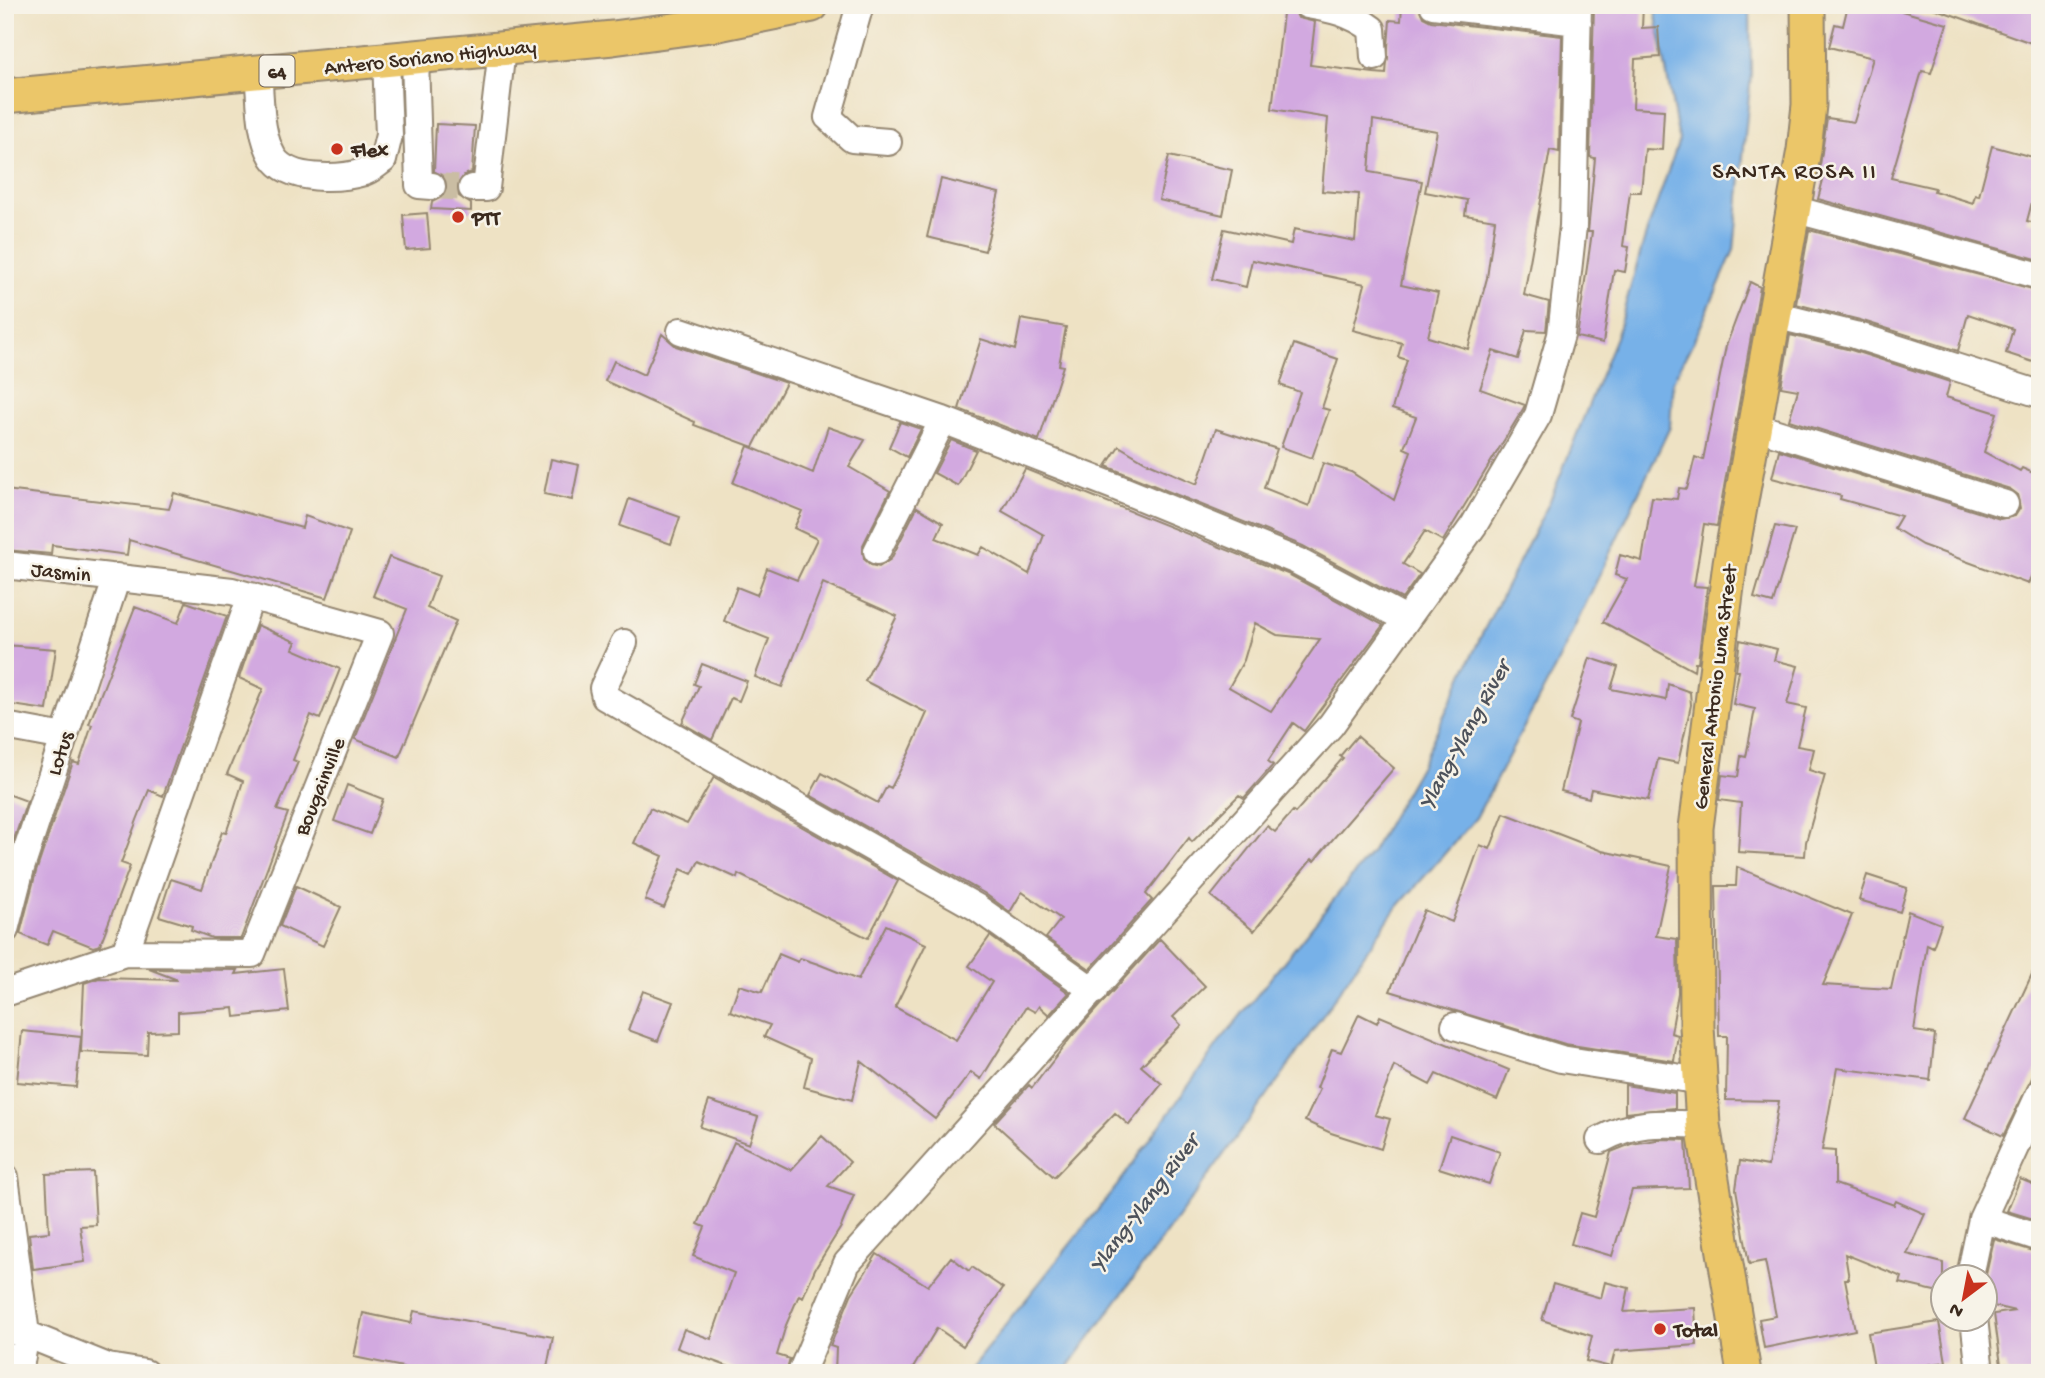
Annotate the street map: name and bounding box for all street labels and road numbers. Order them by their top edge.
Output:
street label: Antero Soriano Highway [323,36,538,83]
road number: 64 [260,55,294,86]
street label: Jasmin [30,559,92,590]
street label: General Antonio Luna Street [1690,561,1745,811]
street label: Lotus [44,728,82,779]
street label: Bougainville [291,734,354,841]

